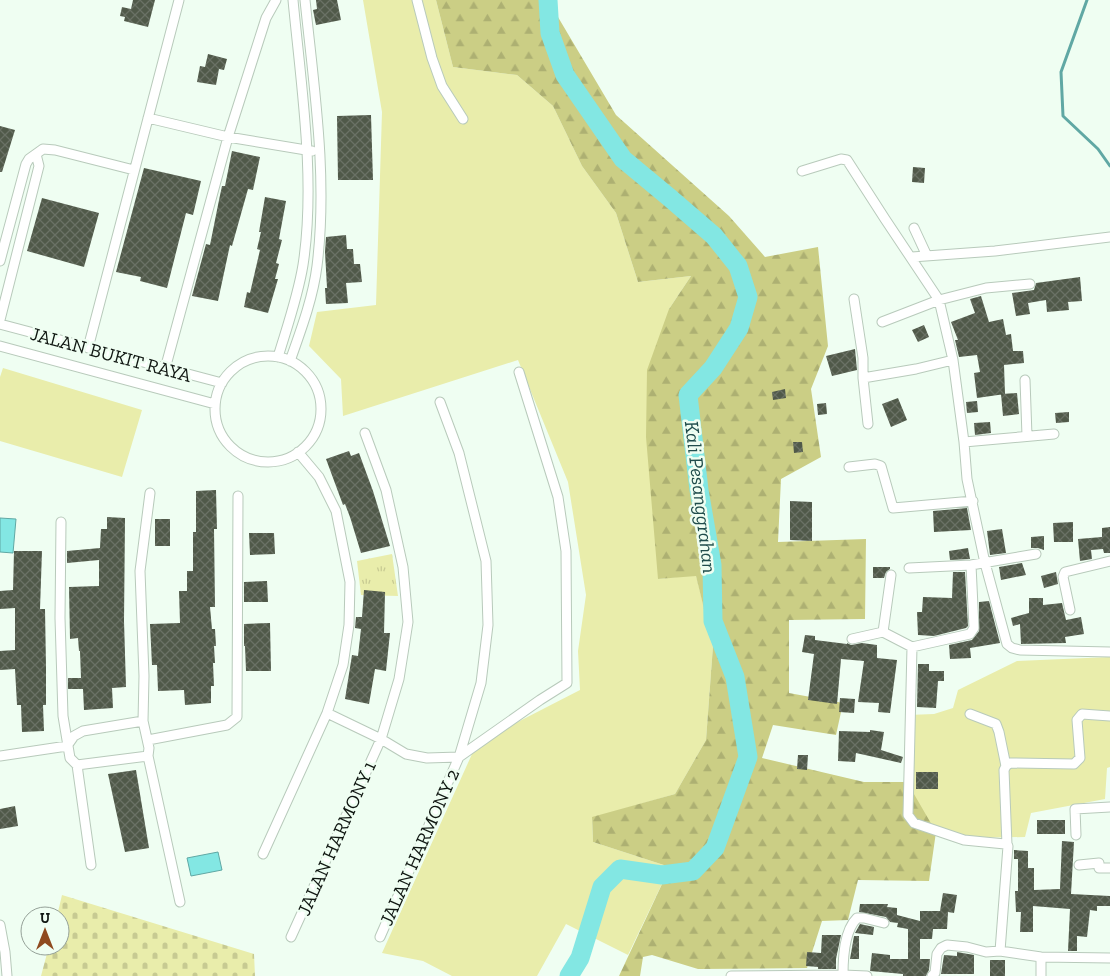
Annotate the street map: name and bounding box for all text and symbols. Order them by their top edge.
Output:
street label: JALAN BUKIT RAYA [28,322,194,387]
water label: Kali Pesanggrahan [680,420,722,574]
street label: JALAN HARMONY 1 [292,757,381,919]
street label: JALAN HARMONY 2 [375,765,464,929]
north arrow [20,906,70,956]
text: U [40,910,50,927]

